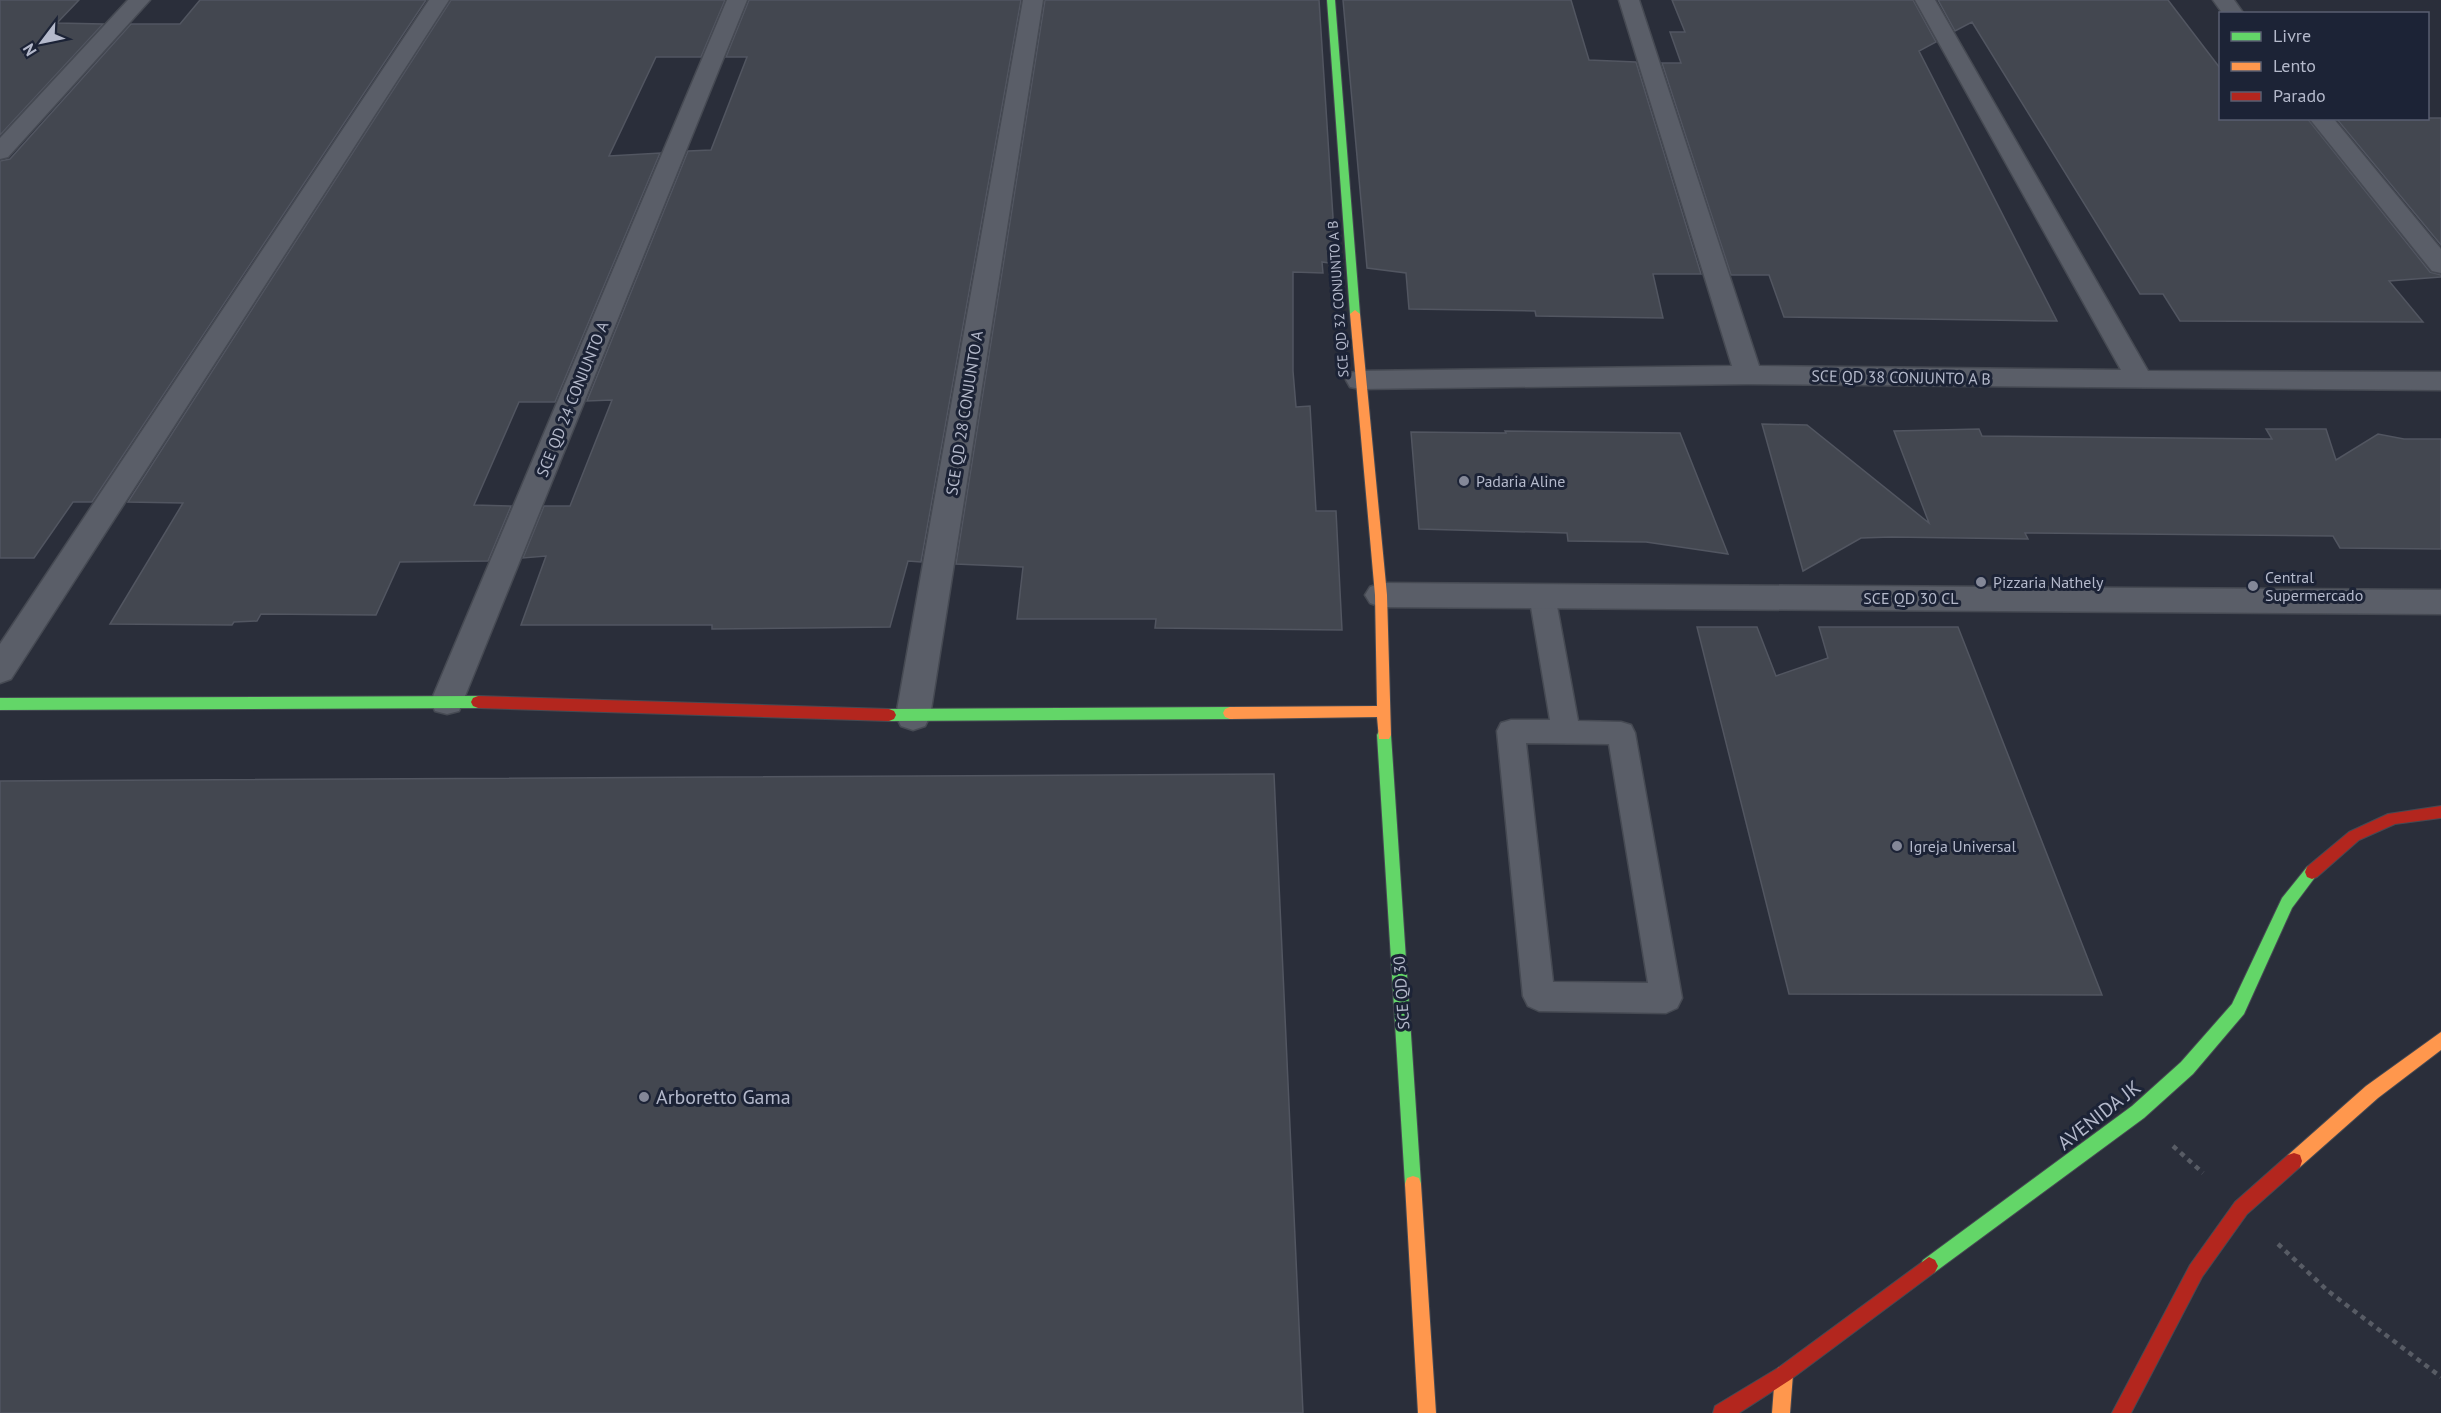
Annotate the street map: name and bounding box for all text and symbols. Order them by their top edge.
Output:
north arrow [12,12,72,72]
legend [2219,12,2429,120]
text: Livre [2273,24,2311,47]
text: N [18,40,41,60]
text: Lento [2273,54,2316,77]
text: Parado [2273,84,2326,107]
street label: SCE QD 32 CONJUNTO A B [1324,220,1352,378]
street label: SCE QD 24 CONJUNTO A [532,318,613,480]
street label: SCE QD 28 CONJUNTO A [941,329,987,497]
street label: SCE QD 38 CONJUNTO A B [1811,365,1991,389]
place label: Padaria Aline [1476,471,1566,491]
marker: Padaria Aline [1457,474,1471,488]
place label: Central Supermercado [2265,567,2363,605]
place label: Pizzaria Nathely [1993,572,2104,592]
marker: Pizzaria Nathely [1974,575,1988,589]
marker: Central Supermercado [2246,579,2260,593]
street label: SCE QD 30 CL [1863,588,1959,608]
place label: Igreja Universal [1909,836,2017,856]
marker: Igreja Universal [1890,839,1904,853]
street label: SCE QD 30 [1388,955,1414,1030]
street label: AVENIDA JK [2052,1074,2146,1156]
place label: Arboretto Gama [656,1084,791,1110]
marker: Arboretto Gama [637,1090,651,1104]

